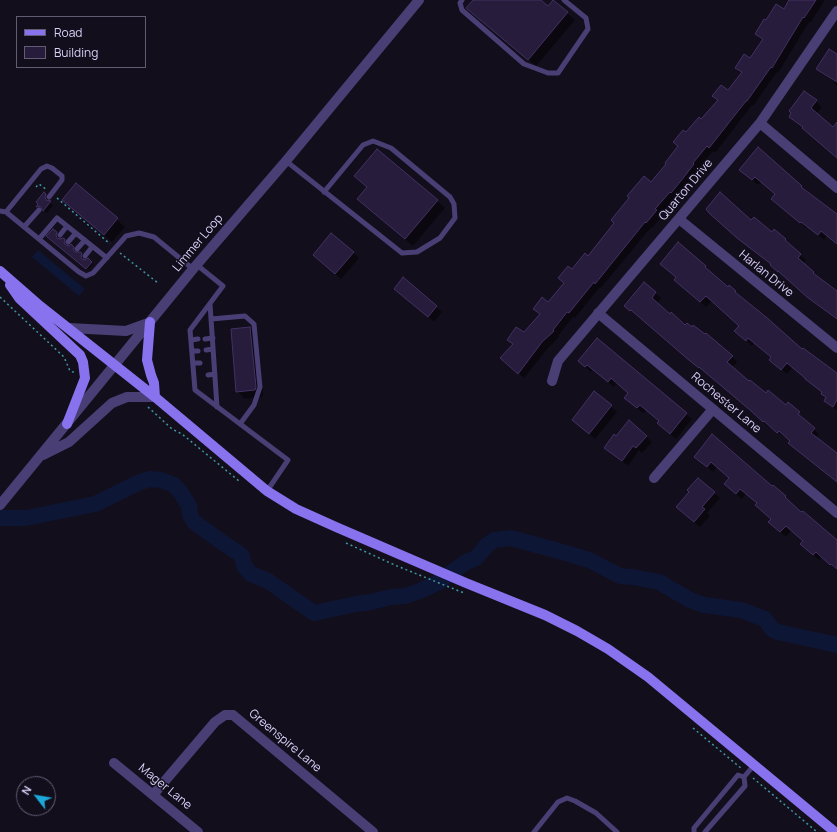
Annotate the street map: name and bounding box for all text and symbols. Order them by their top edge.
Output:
legend [16,16,146,68]
text: Road [54,24,82,41]
text: Building [54,44,98,61]
street label: Quarton Drive [656,156,716,224]
street label: Limmer Loop [170,211,226,275]
street label: Harlan Drive [736,248,796,300]
street label: Rochester Lane [688,370,764,436]
street label: Greenspire Lane [246,706,324,776]
street label: Mager Lane [135,761,195,813]
north arrow [16,776,56,816]
text: N [18,783,35,797]

